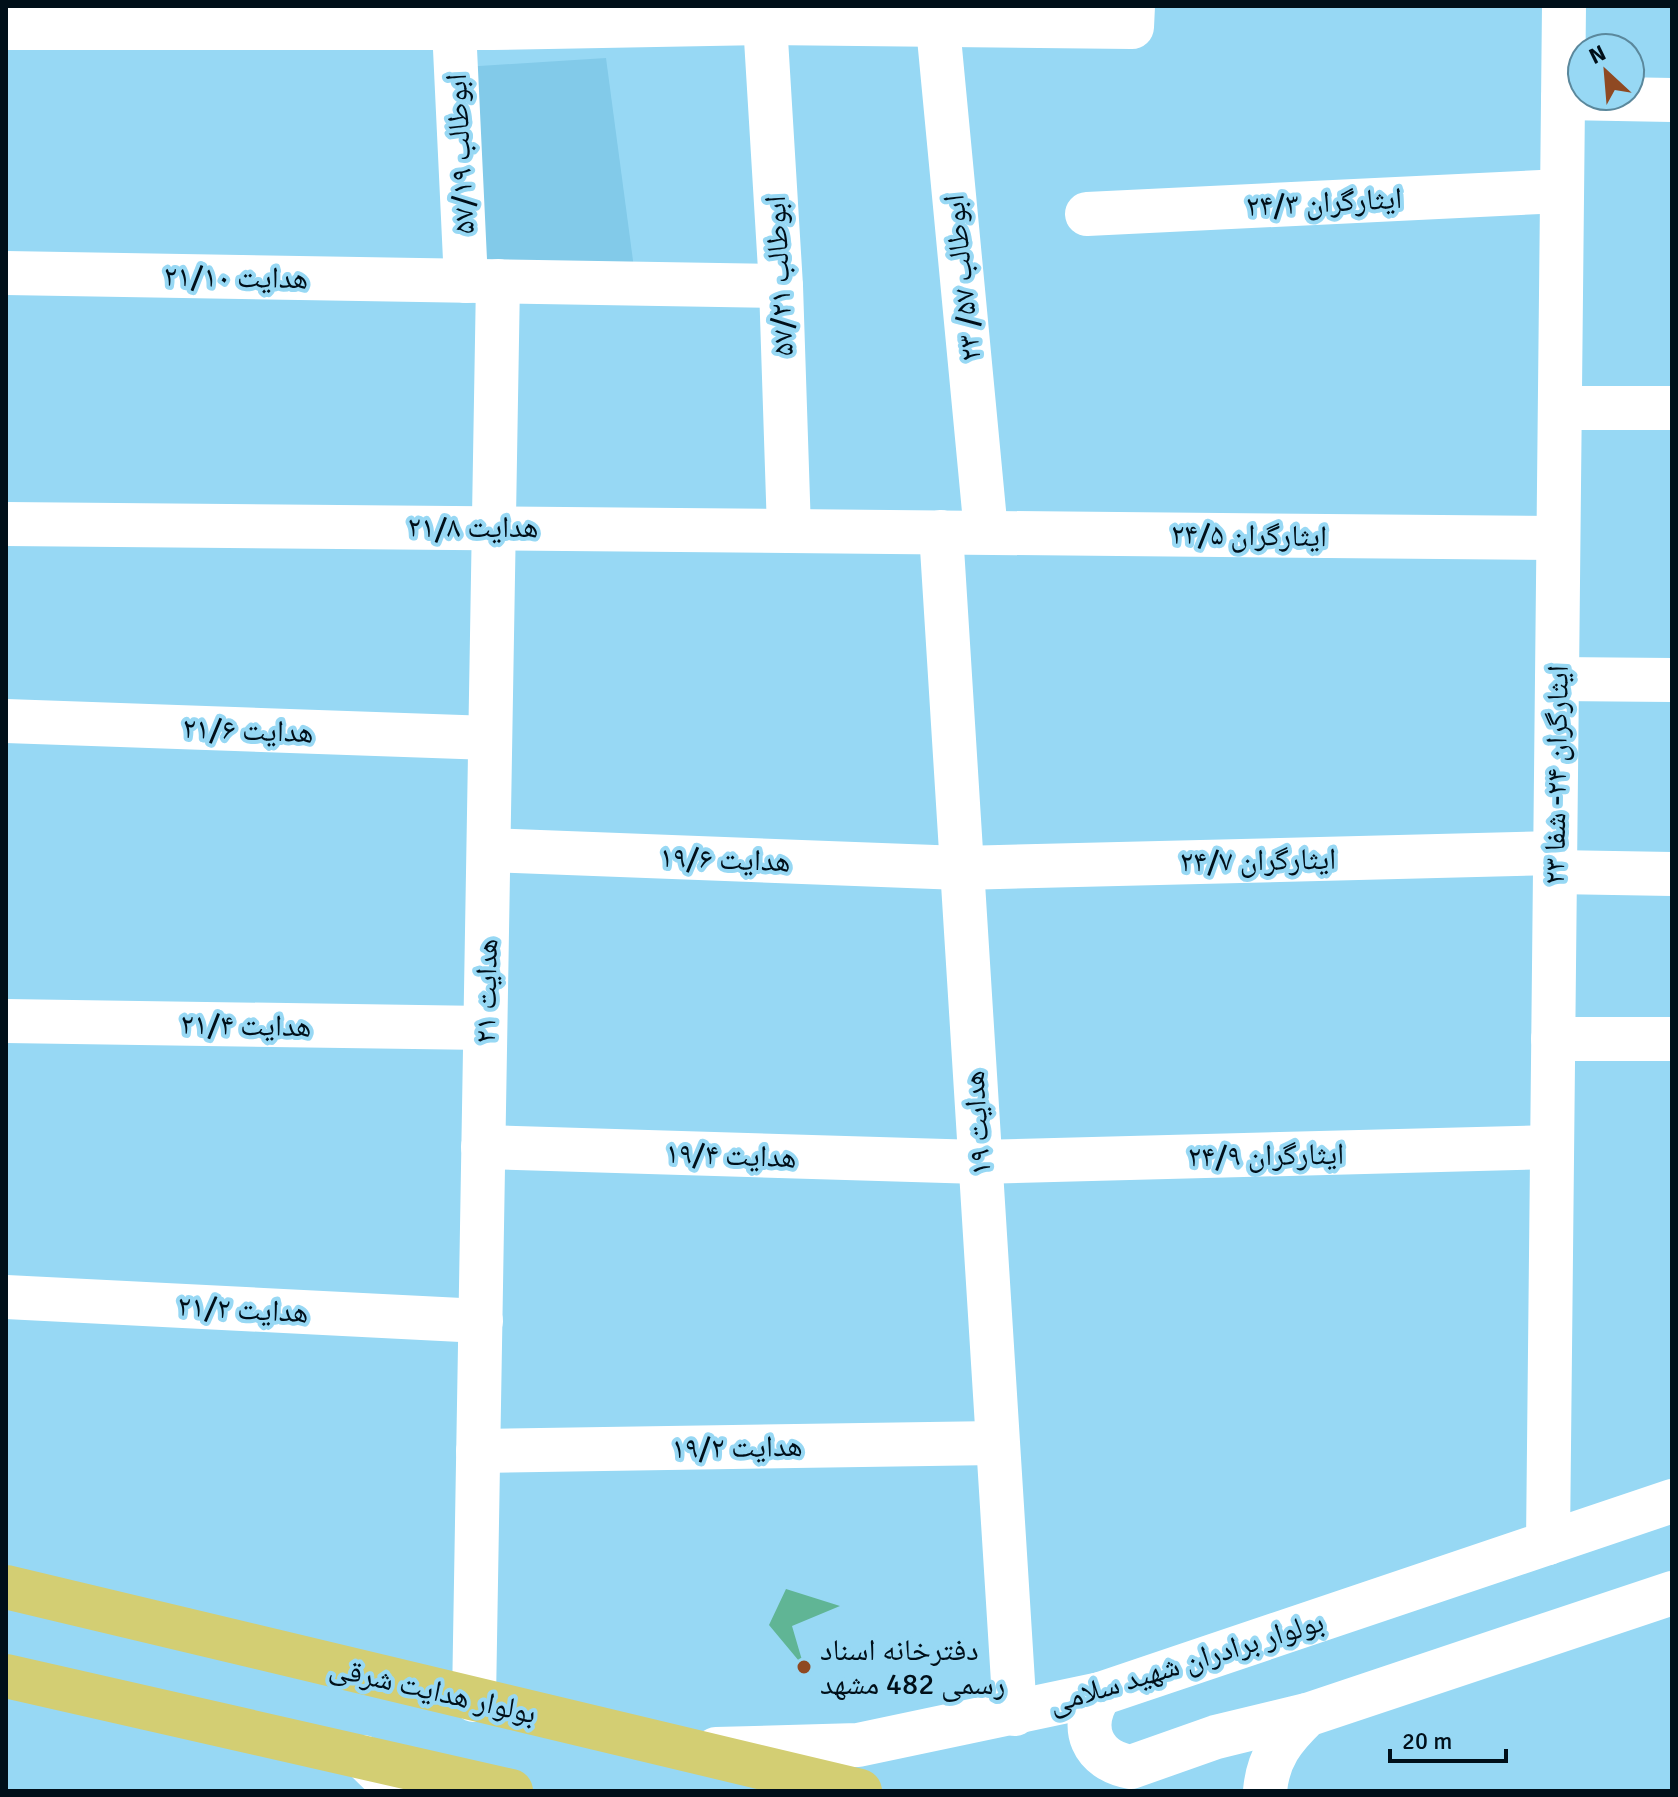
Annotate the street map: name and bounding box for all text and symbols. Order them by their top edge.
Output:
north arrow [1566,32,1646,112]
text: N [1585,39,1610,70]
street label: ابوطالب ۵۷/۱۹ [438,73,483,235]
street label: ایثارگران ۲۴/۳ [1245,180,1403,225]
street label: ابوطالب ۵۷/ ۲۳ [935,193,990,363]
street label: ابوطالب ۵۷/۲۱ [757,195,802,357]
street label: هدایت ۲۱/۱۰ [163,258,309,297]
street label: هدایت ۲۱/۸ [407,509,539,546]
street label: ایثارگران ۲۴/۵ [1170,516,1327,555]
street label: ایثارگران ۲۴- شفا ۲۳ [1536,665,1577,885]
street label: هدایت ۲۱/۶ [182,710,314,751]
street label: هدایت ۱۹/۶ [659,839,791,880]
street label: ایثارگران ۲۴/۷ [1180,841,1337,880]
street label: هدایت ۲۱ [467,938,506,1044]
street label: هدایت ۲۱/۴ [180,1006,312,1045]
street label: هدایت ۱۹ [955,1069,1000,1177]
street label: هدایت ۱۹/۴ [665,1135,797,1176]
street label: ایثارگران ۲۴/۹ [1188,1136,1345,1175]
street label: هدایت ۲۱/۲ [177,1288,309,1331]
street label: هدایت ۱۹/۲ [671,1428,803,1467]
street label: بولوار برادران شهید سلامی [1044,1603,1328,1722]
place label: دفترخانه اسناد رسمی 482 مشهد [820,1632,1005,1703]
street label: بولوار هدایت شرقی [326,1649,540,1732]
marker: دفترخانه اسناد رسمی 482 مشهد [795,1658,813,1676]
scale bar [1390,1713,1506,1763]
text: 20 m [1402,1726,1452,1756]

